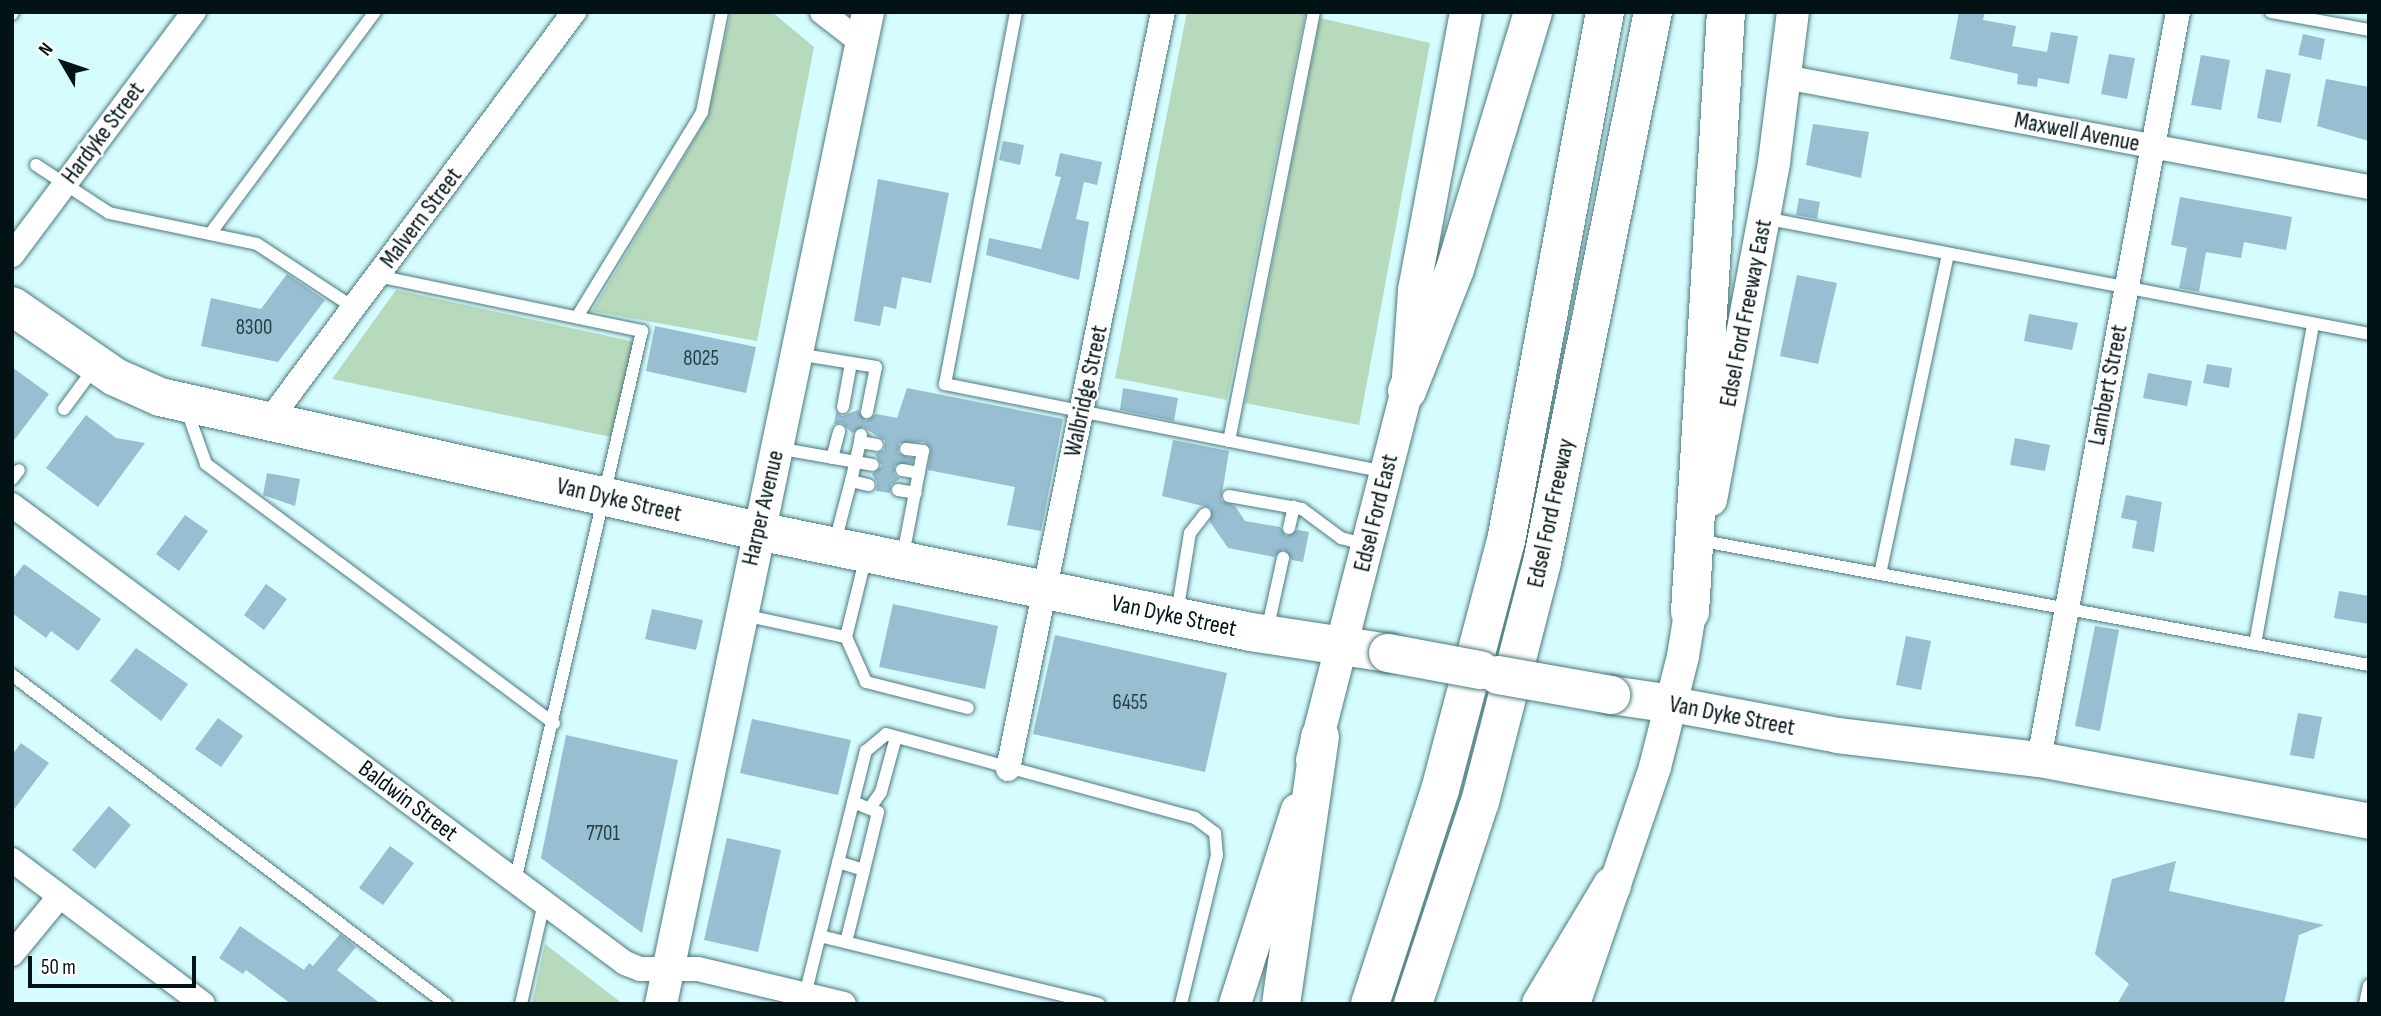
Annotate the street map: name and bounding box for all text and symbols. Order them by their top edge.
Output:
north arrow [28,28,98,98]
text: N [34,38,58,61]
street label: Hardyke Street [55,76,151,190]
street label: Maxwell Avenue [2012,106,2142,158]
street label: Malvern Street [374,162,468,274]
street label: Edsel Ford Freeway East [1714,217,1778,409]
house number: 8300 [236,315,272,341]
street label: Lambert Street [2082,322,2134,448]
street label: Walbridge Street [1058,323,1114,459]
house number: 8025 [683,346,719,372]
street label: Edsel Ford Freeway [1521,436,1581,590]
street label: Harper Avenue [736,448,790,568]
street label: Edsel Ford East [1348,451,1404,575]
street label: Van Dyke Street [554,472,684,528]
street label: Van Dyke Street [1109,589,1239,643]
house number: 6455 [1112,690,1148,716]
street label: Van Dyke Street [1667,690,1797,742]
street label: Baldwin Street [353,754,463,848]
house number: 7701 [586,821,620,847]
scale bar [32,942,200,986]
text: 50 m [41,955,76,980]

